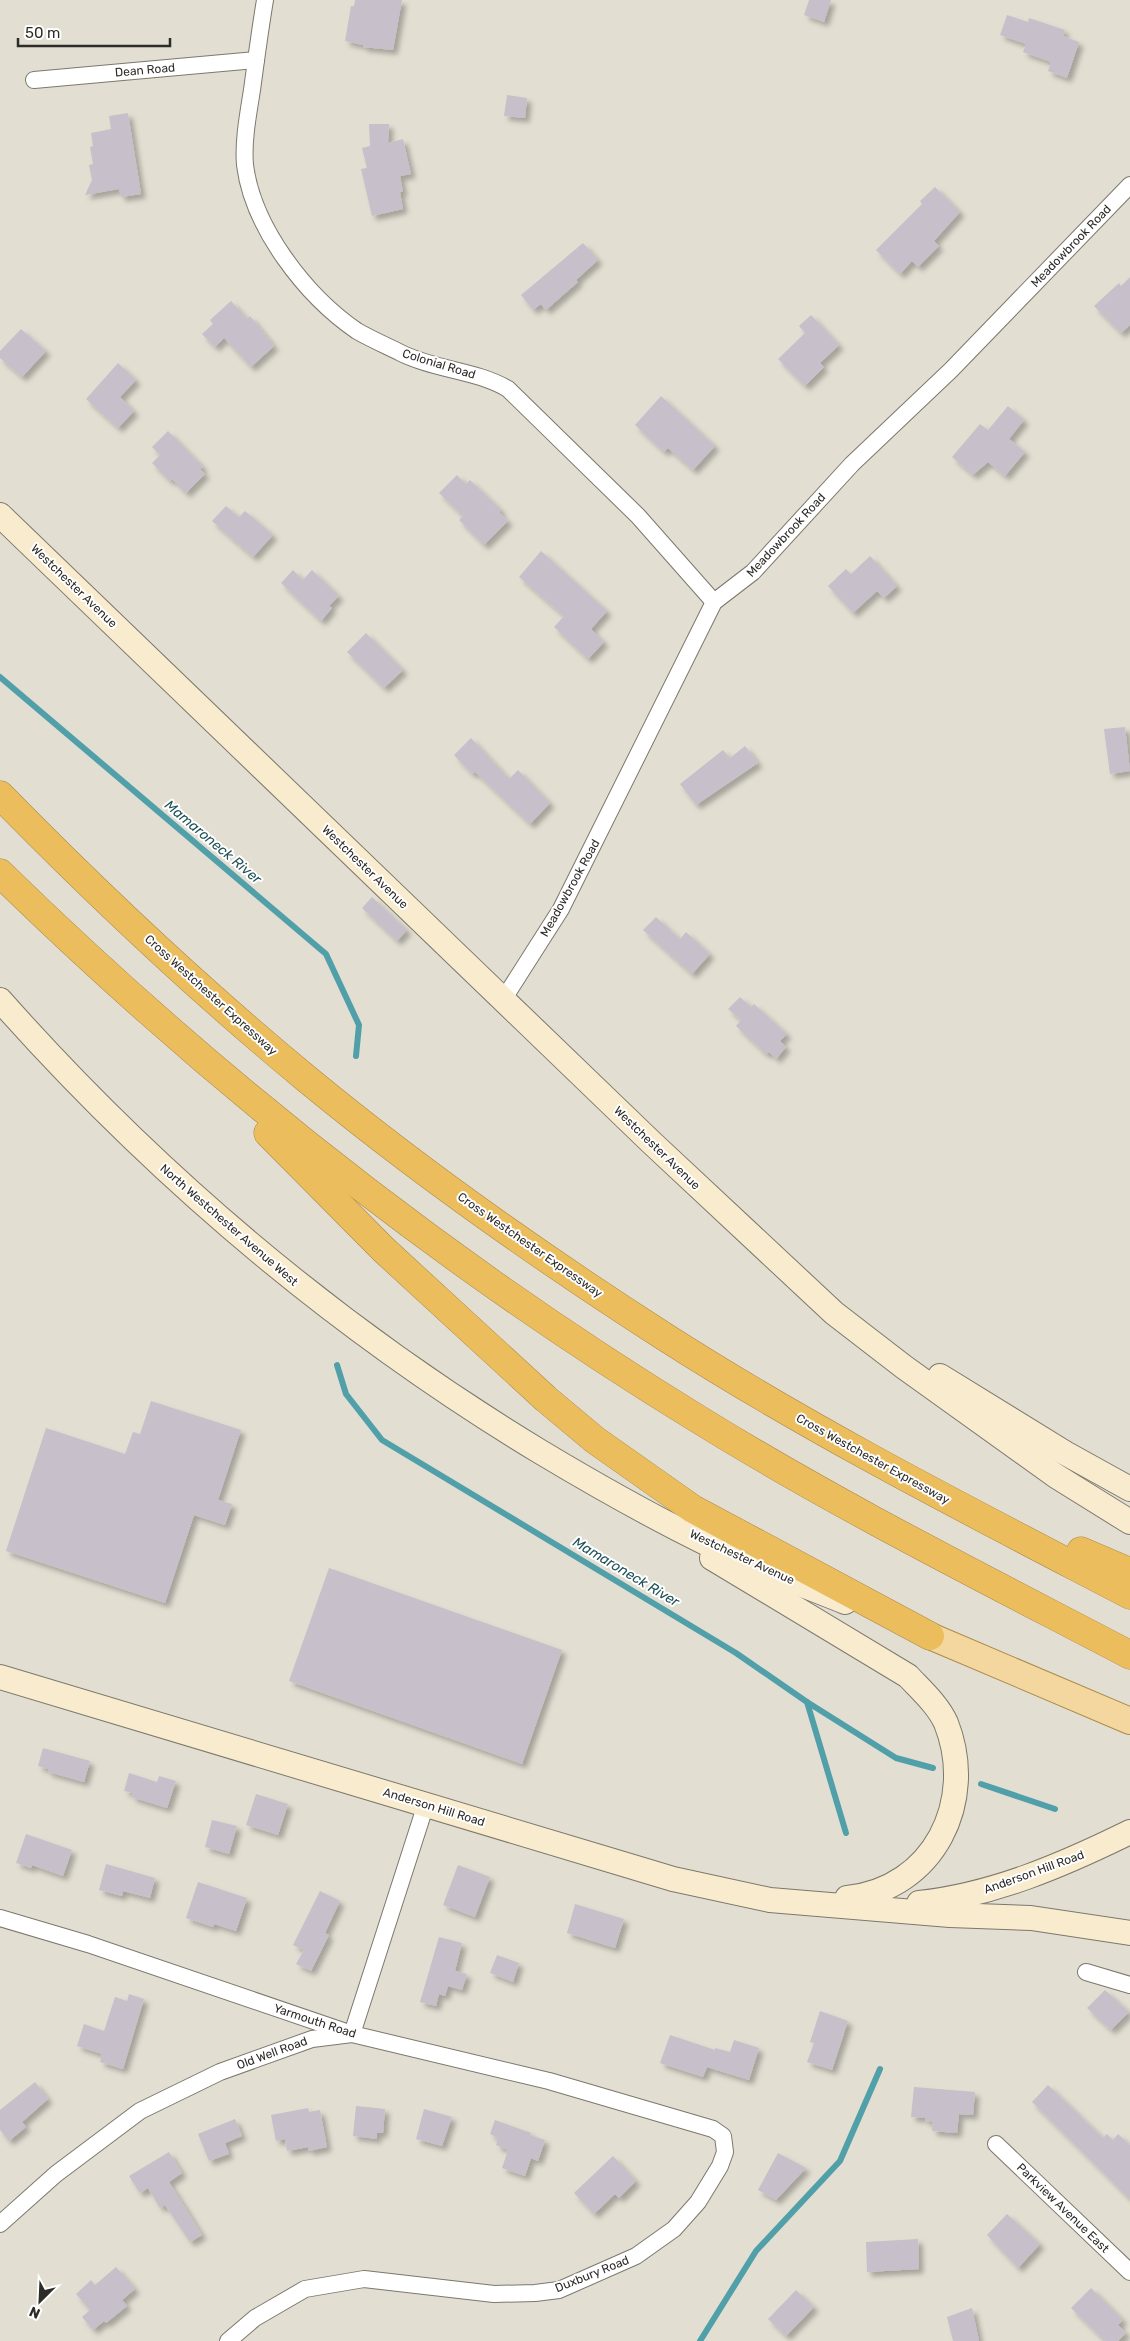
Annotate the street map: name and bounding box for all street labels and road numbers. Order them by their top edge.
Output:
street label: Dean Road [114,60,176,80]
street label: Meadowbrook Road [1028,202,1114,290]
street label: Colonial Road [401,346,477,382]
street label: Meadowbrook Road [744,490,828,580]
street label: Westchester Avenue [28,541,120,631]
street label: Westchester Avenue [319,822,411,912]
street label: Meadowbrook Road [537,837,603,939]
street label: Cross Westchester Expressway [142,932,280,1058]
street label: Westchester Avenue [611,1103,703,1193]
street label: North Westchester Avenue West [157,1161,301,1289]
street label: Cross Westchester Expressway [455,1190,605,1301]
street label: Cross Westchester Expressway [794,1411,952,1507]
street label: Westchester Avenue [687,1527,797,1588]
street label: Anderson Hill Road [381,1785,487,1829]
street label: Anderson Hill Road [982,1847,1086,1897]
street label: Yarmouth Road [272,2001,358,2041]
street label: Old Well Road [235,2034,309,2072]
street label: Parkview Avenue East [1014,2160,1112,2256]
street label: Duxbury Road [553,2253,631,2295]

